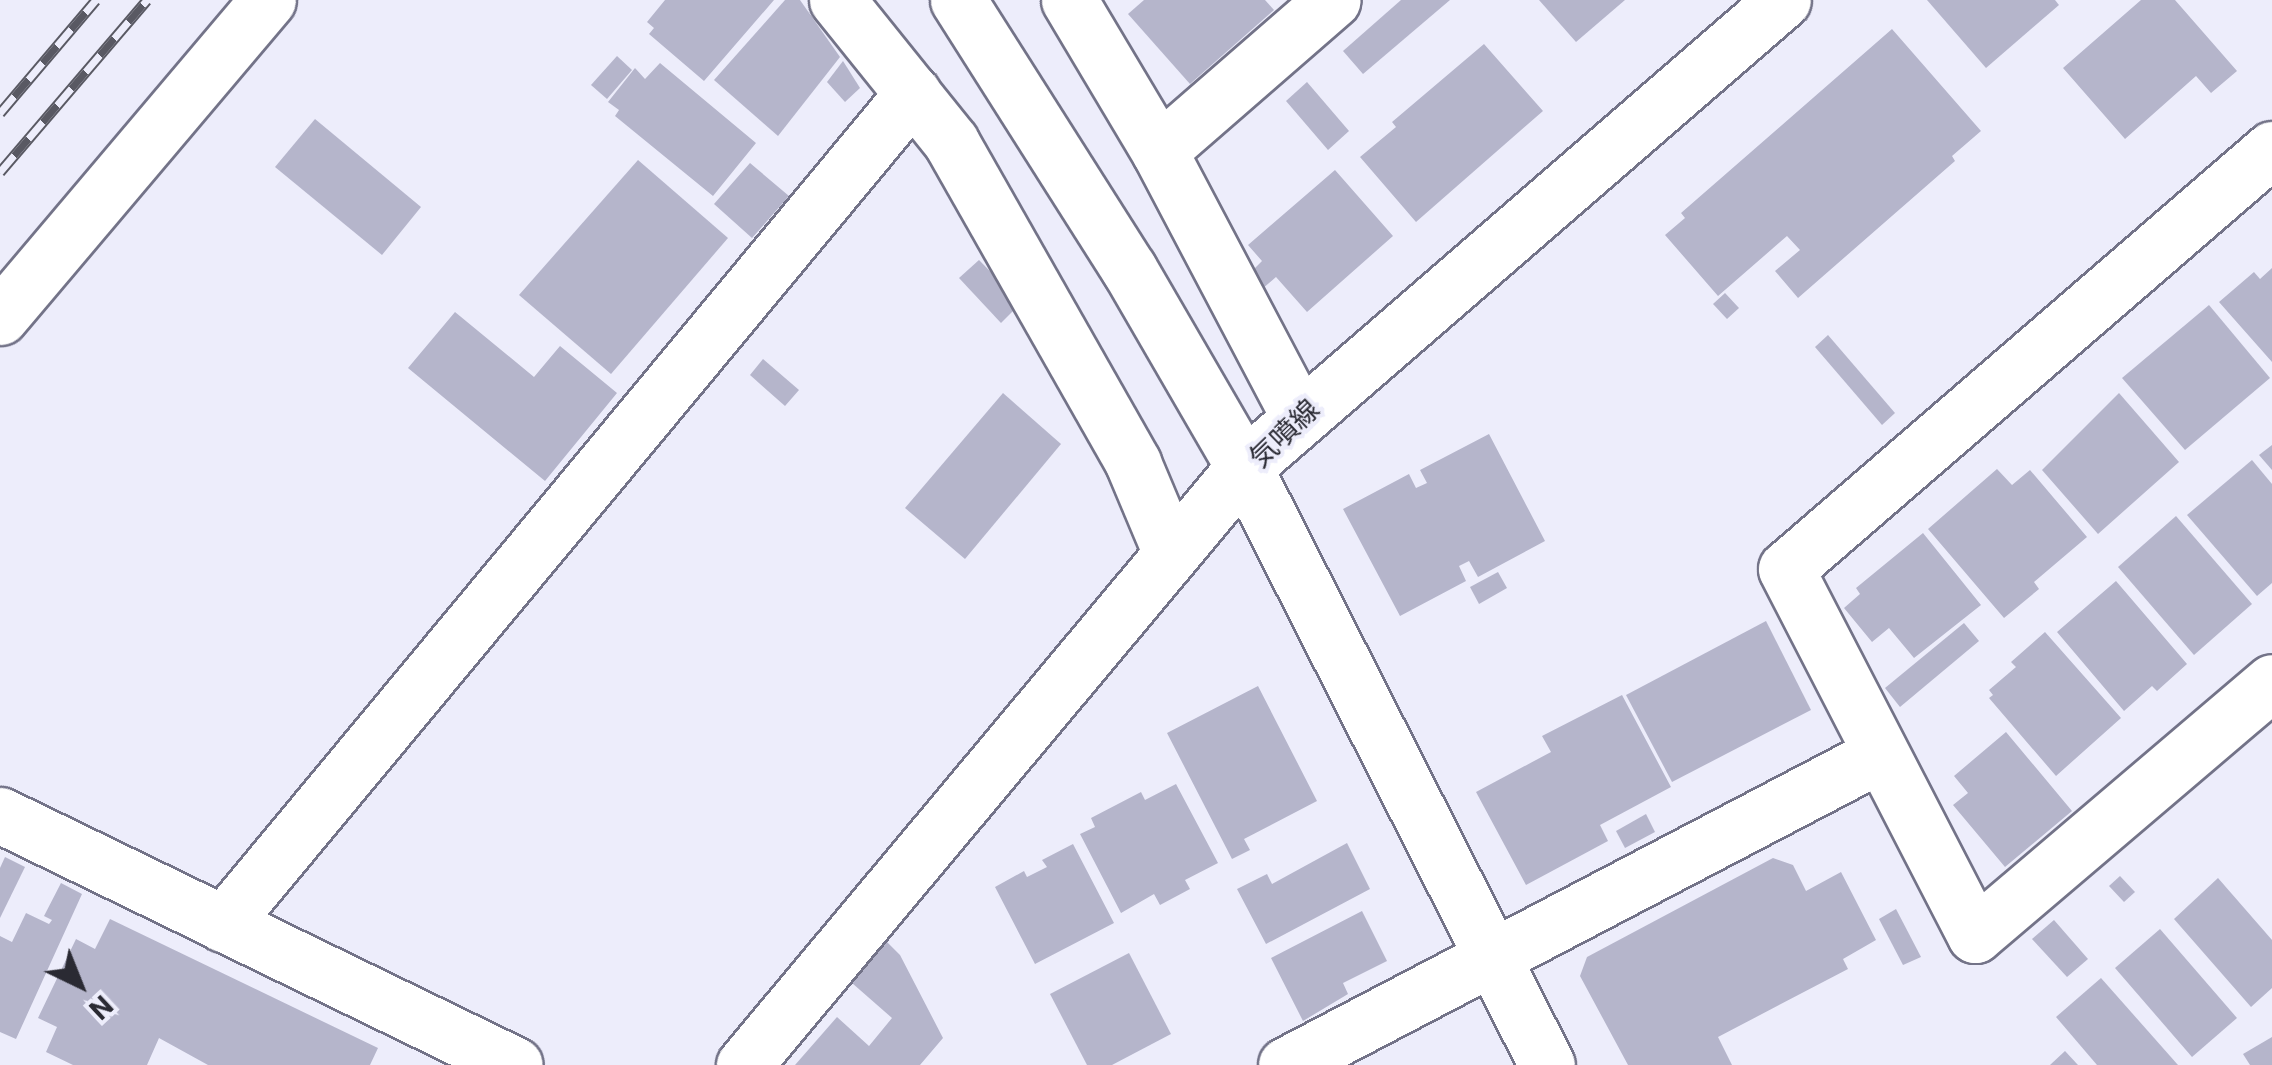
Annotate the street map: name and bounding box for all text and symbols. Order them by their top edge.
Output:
street label: 気噴線 [1243,393,1327,475]
north arrow [30,935,130,1035]
text: N [82,988,119,1026]

